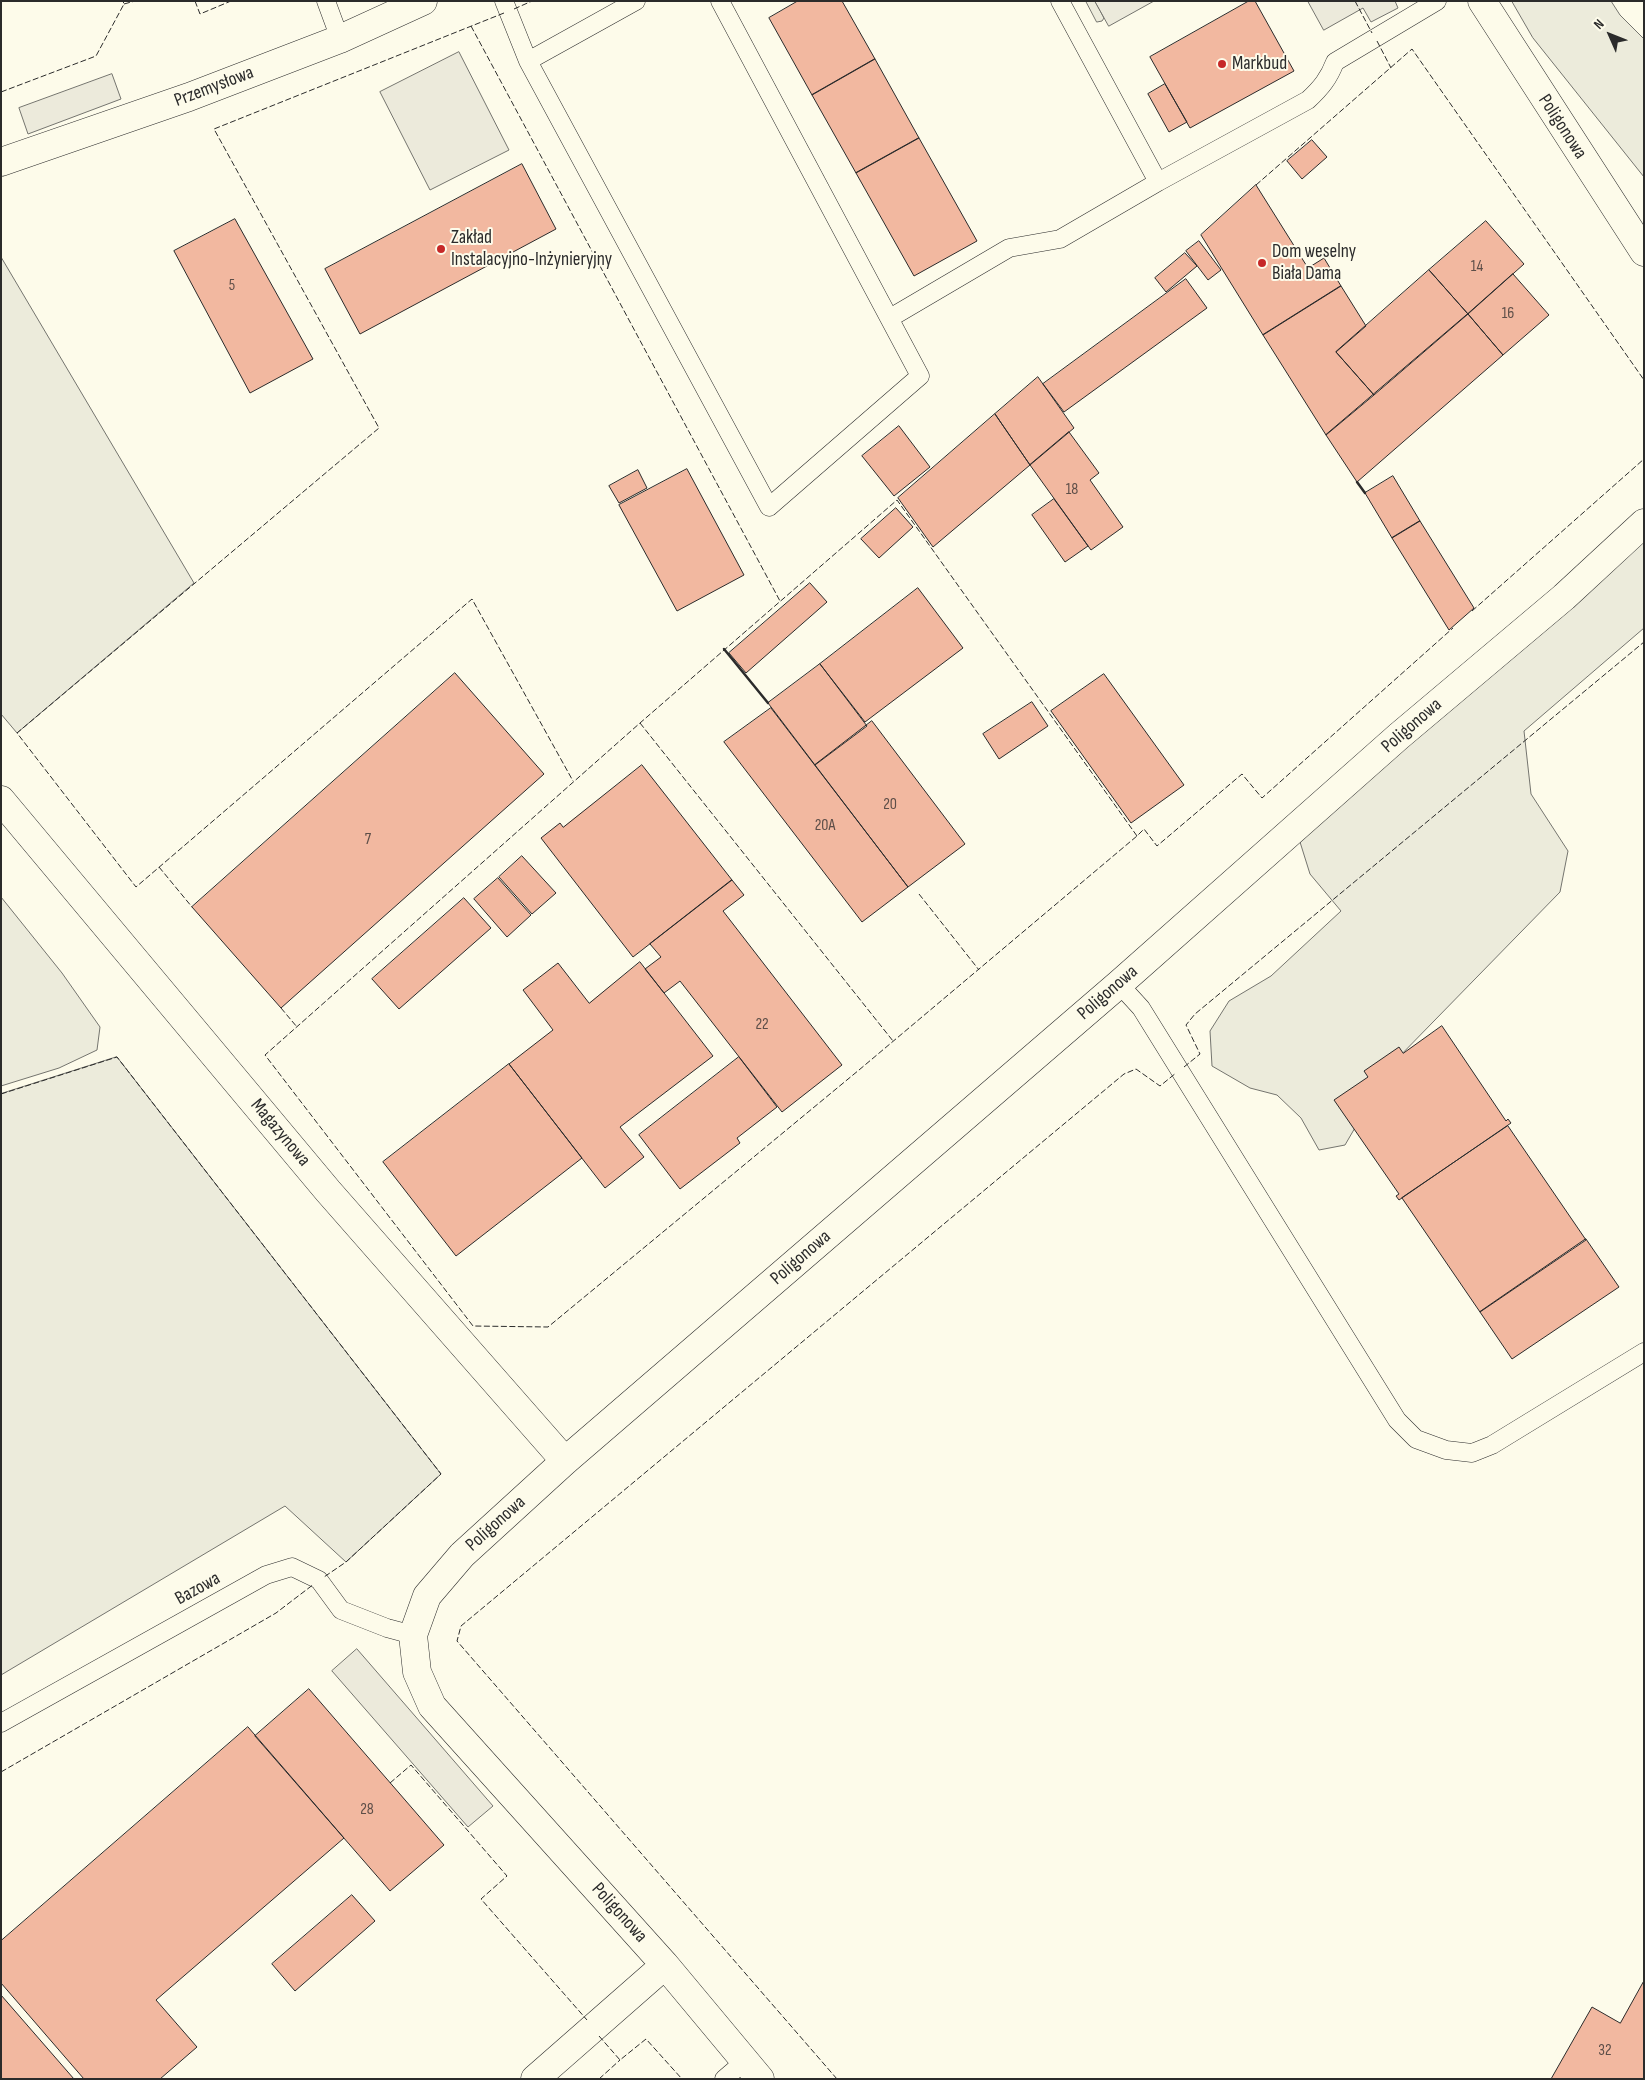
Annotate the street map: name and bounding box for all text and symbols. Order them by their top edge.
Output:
north arrow [1585,10,1635,60]
text: N [1590,16,1608,33]
place label: Markbud [1232,53,1287,75]
marker: Markbud [1216,58,1228,70]
street label: Przemysłowa [171,61,257,113]
street label: Poligonowa [1533,90,1591,164]
place label: Zakład Instalacyjno-Inżynieryjny [451,227,612,271]
place label: Dom weselny Biała Dama [1272,241,1356,285]
marker: Zakład Instalacyjno-Inżynieryjny [435,243,447,255]
marker: Dom weselny Biała Dama [1256,257,1268,269]
house number: 14 [1471,257,1483,277]
house number: 5 [229,276,235,296]
house number: 16 [1502,304,1514,324]
house number: 18 [1066,480,1078,500]
street label: Poligonowa [1377,694,1447,758]
house number: 20 [883,795,897,815]
house number: 20A [815,816,835,836]
house number: 7 [365,830,371,850]
street label: Poligonowa [1073,961,1143,1025]
house number: 22 [755,1015,769,1035]
street label: Magazynowa [245,1095,315,1171]
street label: Poligonowa [766,1226,836,1290]
street label: Poligonowa [461,1491,531,1557]
street label: Bazowa [172,1567,224,1611]
house number: 28 [360,1800,374,1820]
street label: Poligonowa [586,1878,652,1948]
house number: 32 [1598,2041,1612,2061]

